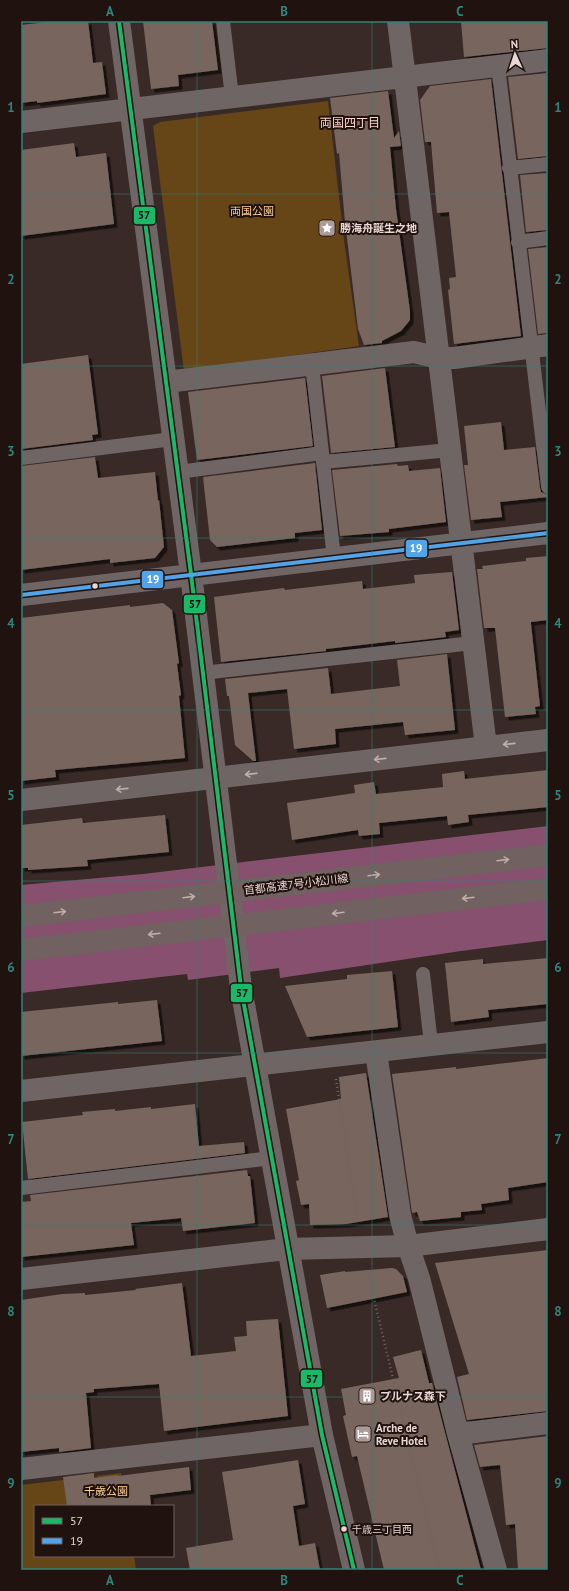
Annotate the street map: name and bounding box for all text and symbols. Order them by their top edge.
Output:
text: A [106,3,114,20]
text: B [280,3,288,20]
text: C [456,3,464,20]
north arrow [495,34,535,74]
text: N [510,37,518,51]
text: 1 [7,99,15,116]
text: 1 [554,99,562,116]
district label: 両国四丁目 [320,115,380,130]
park label: 両国公園 [230,204,274,218]
line badge: 57 [133,206,156,225]
text: 57 [138,208,150,222]
place icon: 勝海舟誕生之地 [317,218,337,238]
place label: 勝海舟誕生之地 [340,221,417,235]
text: 2 [7,271,15,288]
text: 2 [554,271,562,288]
text: 3 [7,443,15,460]
text: 3 [554,443,562,460]
line badge: 19 [405,539,428,558]
text: 19 [410,541,422,555]
line badge: 19 [141,570,164,589]
text: 19 [147,572,159,586]
unlabelled marker [90,581,100,591]
line badge: 57 [183,594,206,614]
text: 57 [189,597,201,611]
text: 4 [7,615,15,632]
text: 4 [554,615,562,632]
one-way arrow [503,740,516,748]
one-way arrow [374,755,387,763]
one-way arrow [245,770,258,778]
one-way arrow [116,785,129,792]
text: 5 [7,787,15,804]
text: 5 [554,787,562,804]
one-way arrow [496,856,509,864]
street label: 首都高速7号小松川線 [243,871,349,897]
one-way arrow [367,871,380,879]
one-way arrow [182,893,195,901]
one-way arrow [461,894,474,902]
one-way arrow [53,908,66,916]
one-way arrow [332,909,345,917]
one-way arrow [148,931,161,938]
text: 6 [7,959,15,976]
text: 6 [554,959,562,976]
line badge: 57 [230,983,253,1003]
text: 57 [236,986,248,1000]
text: 7 [7,1131,15,1148]
text: 7 [554,1131,562,1148]
text: 8 [7,1303,15,1320]
text: 8 [554,1303,562,1320]
line badge: 57 [300,1369,323,1388]
text: 57 [306,1372,318,1386]
building icon: プルナス森下 [357,1386,377,1406]
place label: プルナス森下 [380,1389,446,1403]
place label: Arche de Reve Hotel [376,1421,428,1448]
hotel icon: Arche de Reve Hotel [353,1424,373,1444]
text: 9 [7,1475,15,1492]
text: 9 [554,1475,562,1492]
park label: 千歳公園 [84,1484,128,1498]
legend [34,1505,174,1557]
text: 57 [70,1513,83,1528]
place label: 千歳三丁目西 [352,1523,412,1536]
marker: 千歳三丁目西 [339,1524,349,1534]
text: 19 [70,1533,83,1548]
text: A [106,1572,114,1589]
text: B [280,1572,288,1589]
text: C [456,1572,464,1589]

